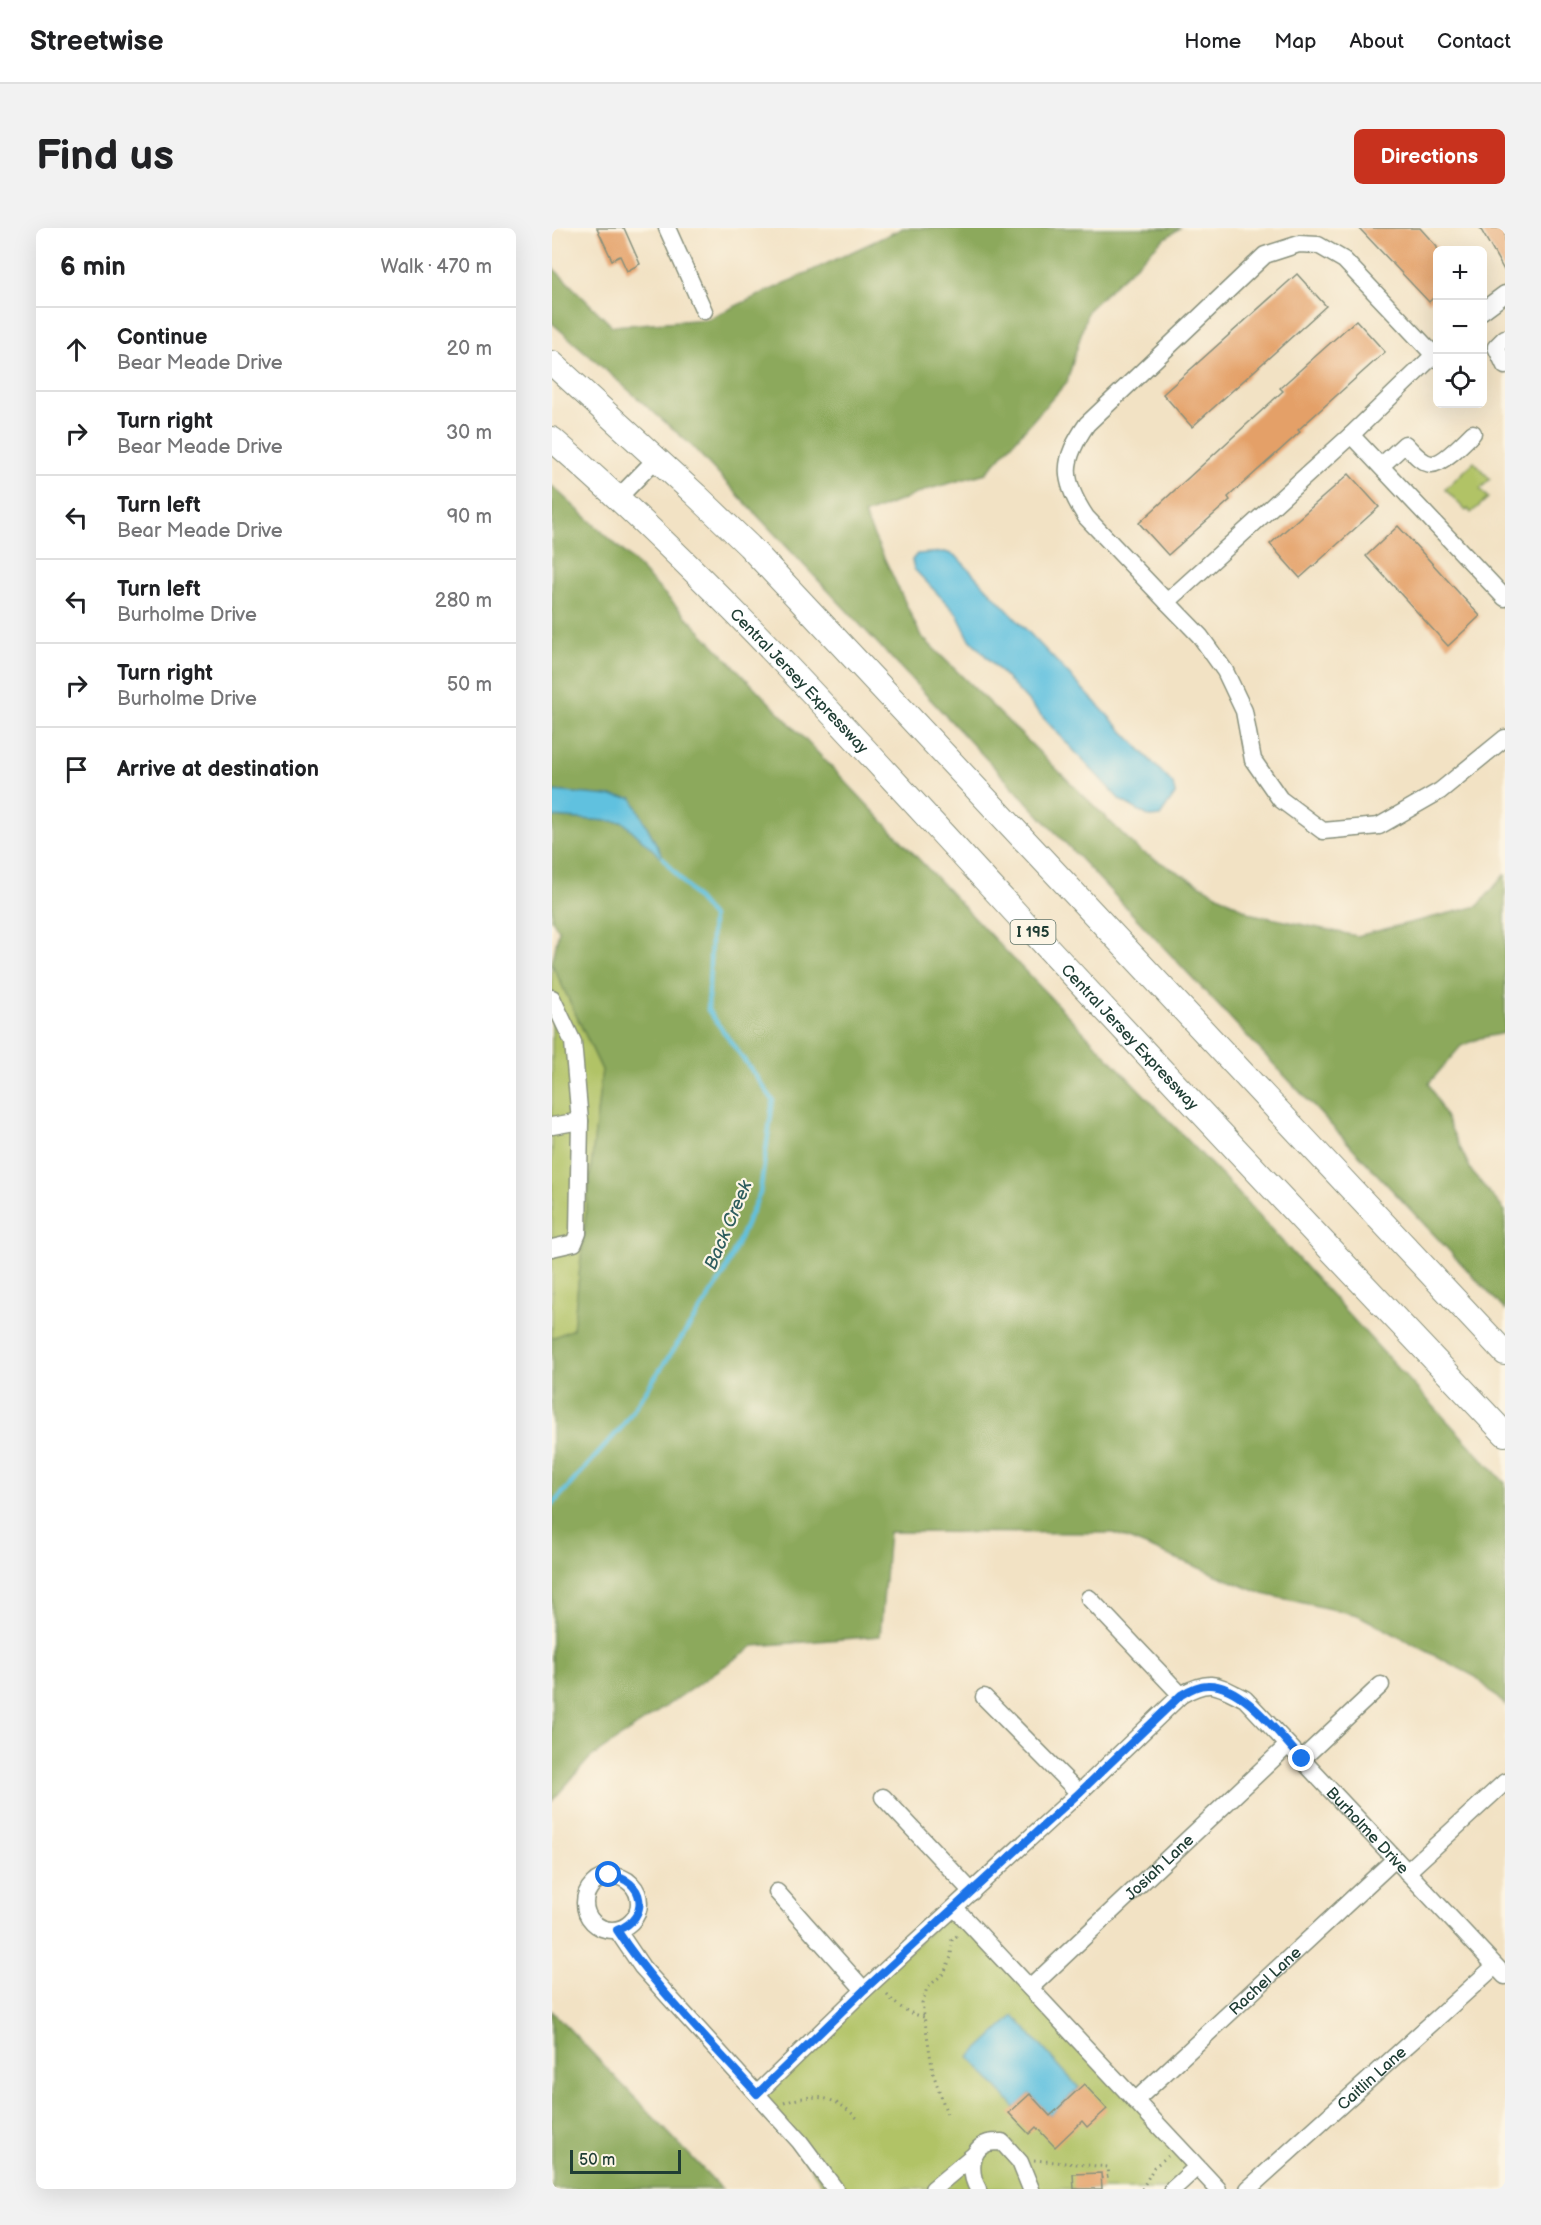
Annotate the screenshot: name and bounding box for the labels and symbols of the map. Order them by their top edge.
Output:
street label: Central Jersey Expressway [725,605,872,758]
road number: I 195 [1010,920,1056,944]
street label: Central Jersey Expressway [1057,961,1202,1115]
water label: Back Creek [700,1176,757,1273]
route end [1288,1745,1314,1771]
street label: Burholme Drive [1322,1784,1412,1879]
street label: Josiah Lane [1122,1831,1199,1905]
route start [595,1861,621,1887]
street label: Rachel Lane [1226,1943,1306,2020]
street label: Caitlin Lane [1334,2043,1411,2115]
scale bar [570,2147,681,2174]

